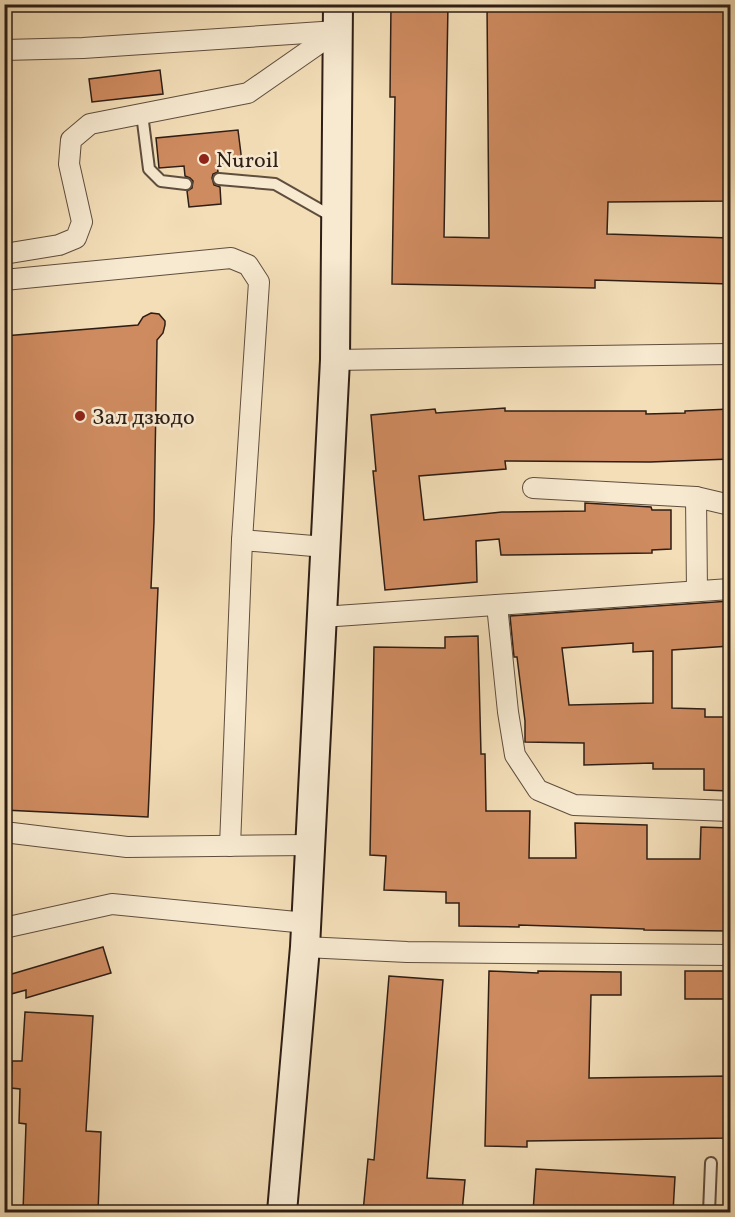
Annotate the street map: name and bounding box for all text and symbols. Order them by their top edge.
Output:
place label: Nuroil [216,146,279,177]
marker: Nuroil [197,152,211,166]
place label: Зал дзюдо [92,403,195,434]
marker: Зал дзюдо [73,409,87,423]

